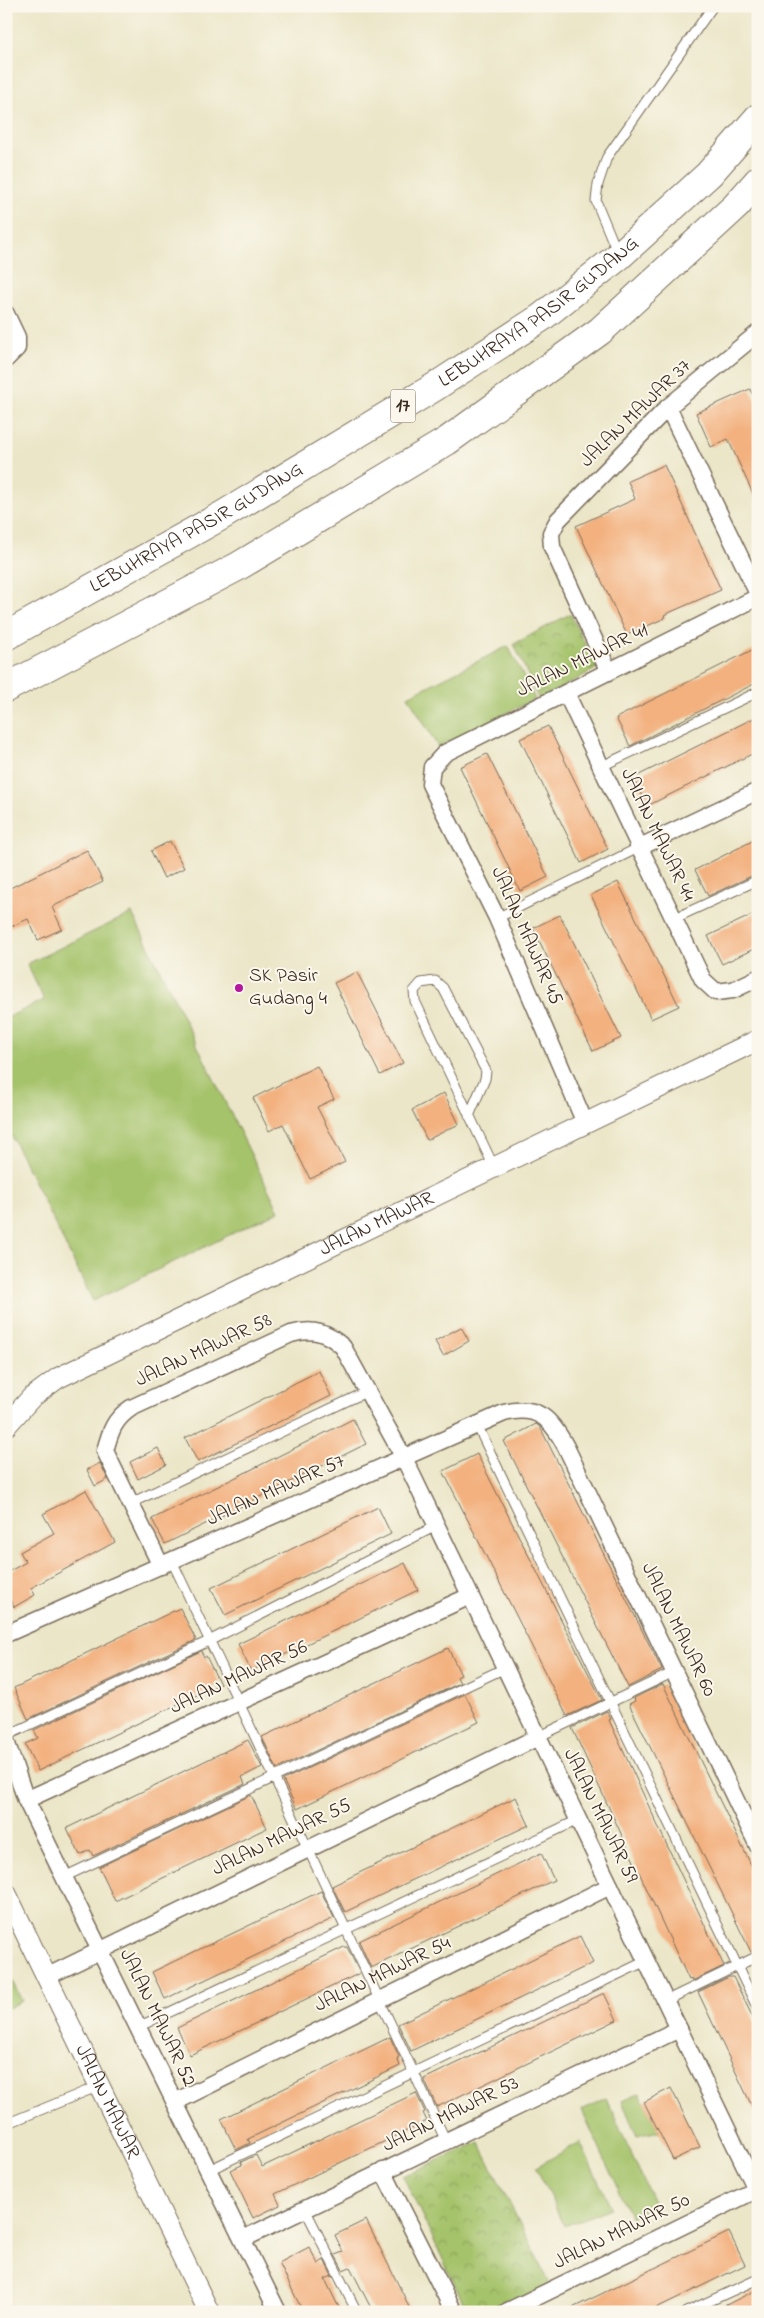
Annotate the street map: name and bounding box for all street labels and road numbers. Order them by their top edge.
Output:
street label: LEBUHRAYA PASIR GUDANG [433,230,646,395]
street label: JALAN MAWAR 37 [574,353,698,475]
road number: 17 [390,390,416,422]
street label: LEBUHRAYA PASIR GUDANG [85,455,309,601]
street label: JALAN MAWAR 41 [512,617,654,705]
street label: JALAN MAWAR 44 [612,763,702,907]
street label: JALAN MAWAR 45 [483,862,569,1010]
street label: JALAN MAWAR [315,1184,439,1264]
street label: JALAN MAWAR 58 [131,1307,277,1395]
street label: JALAN MAWAR 57 [202,1448,350,1534]
street label: JALAN MAWAR 60 [633,1558,723,1702]
street label: JALAN MAWAR 56 [165,1633,313,1723]
street label: JALAN MAWAR 59 [555,1744,645,1888]
street label: JALAN MAWAR 55 [208,1792,356,1884]
street label: JALAN MAWAR 54 [310,1929,456,2021]
street label: JALAN MAWAR 52 [111,1944,203,2092]
street label: JALAN MAWAR [67,2040,148,2165]
street label: JALAN MAWAR 53 [378,2069,524,2161]
street label: JALAN MAWAR 50 [549,2186,696,2278]

